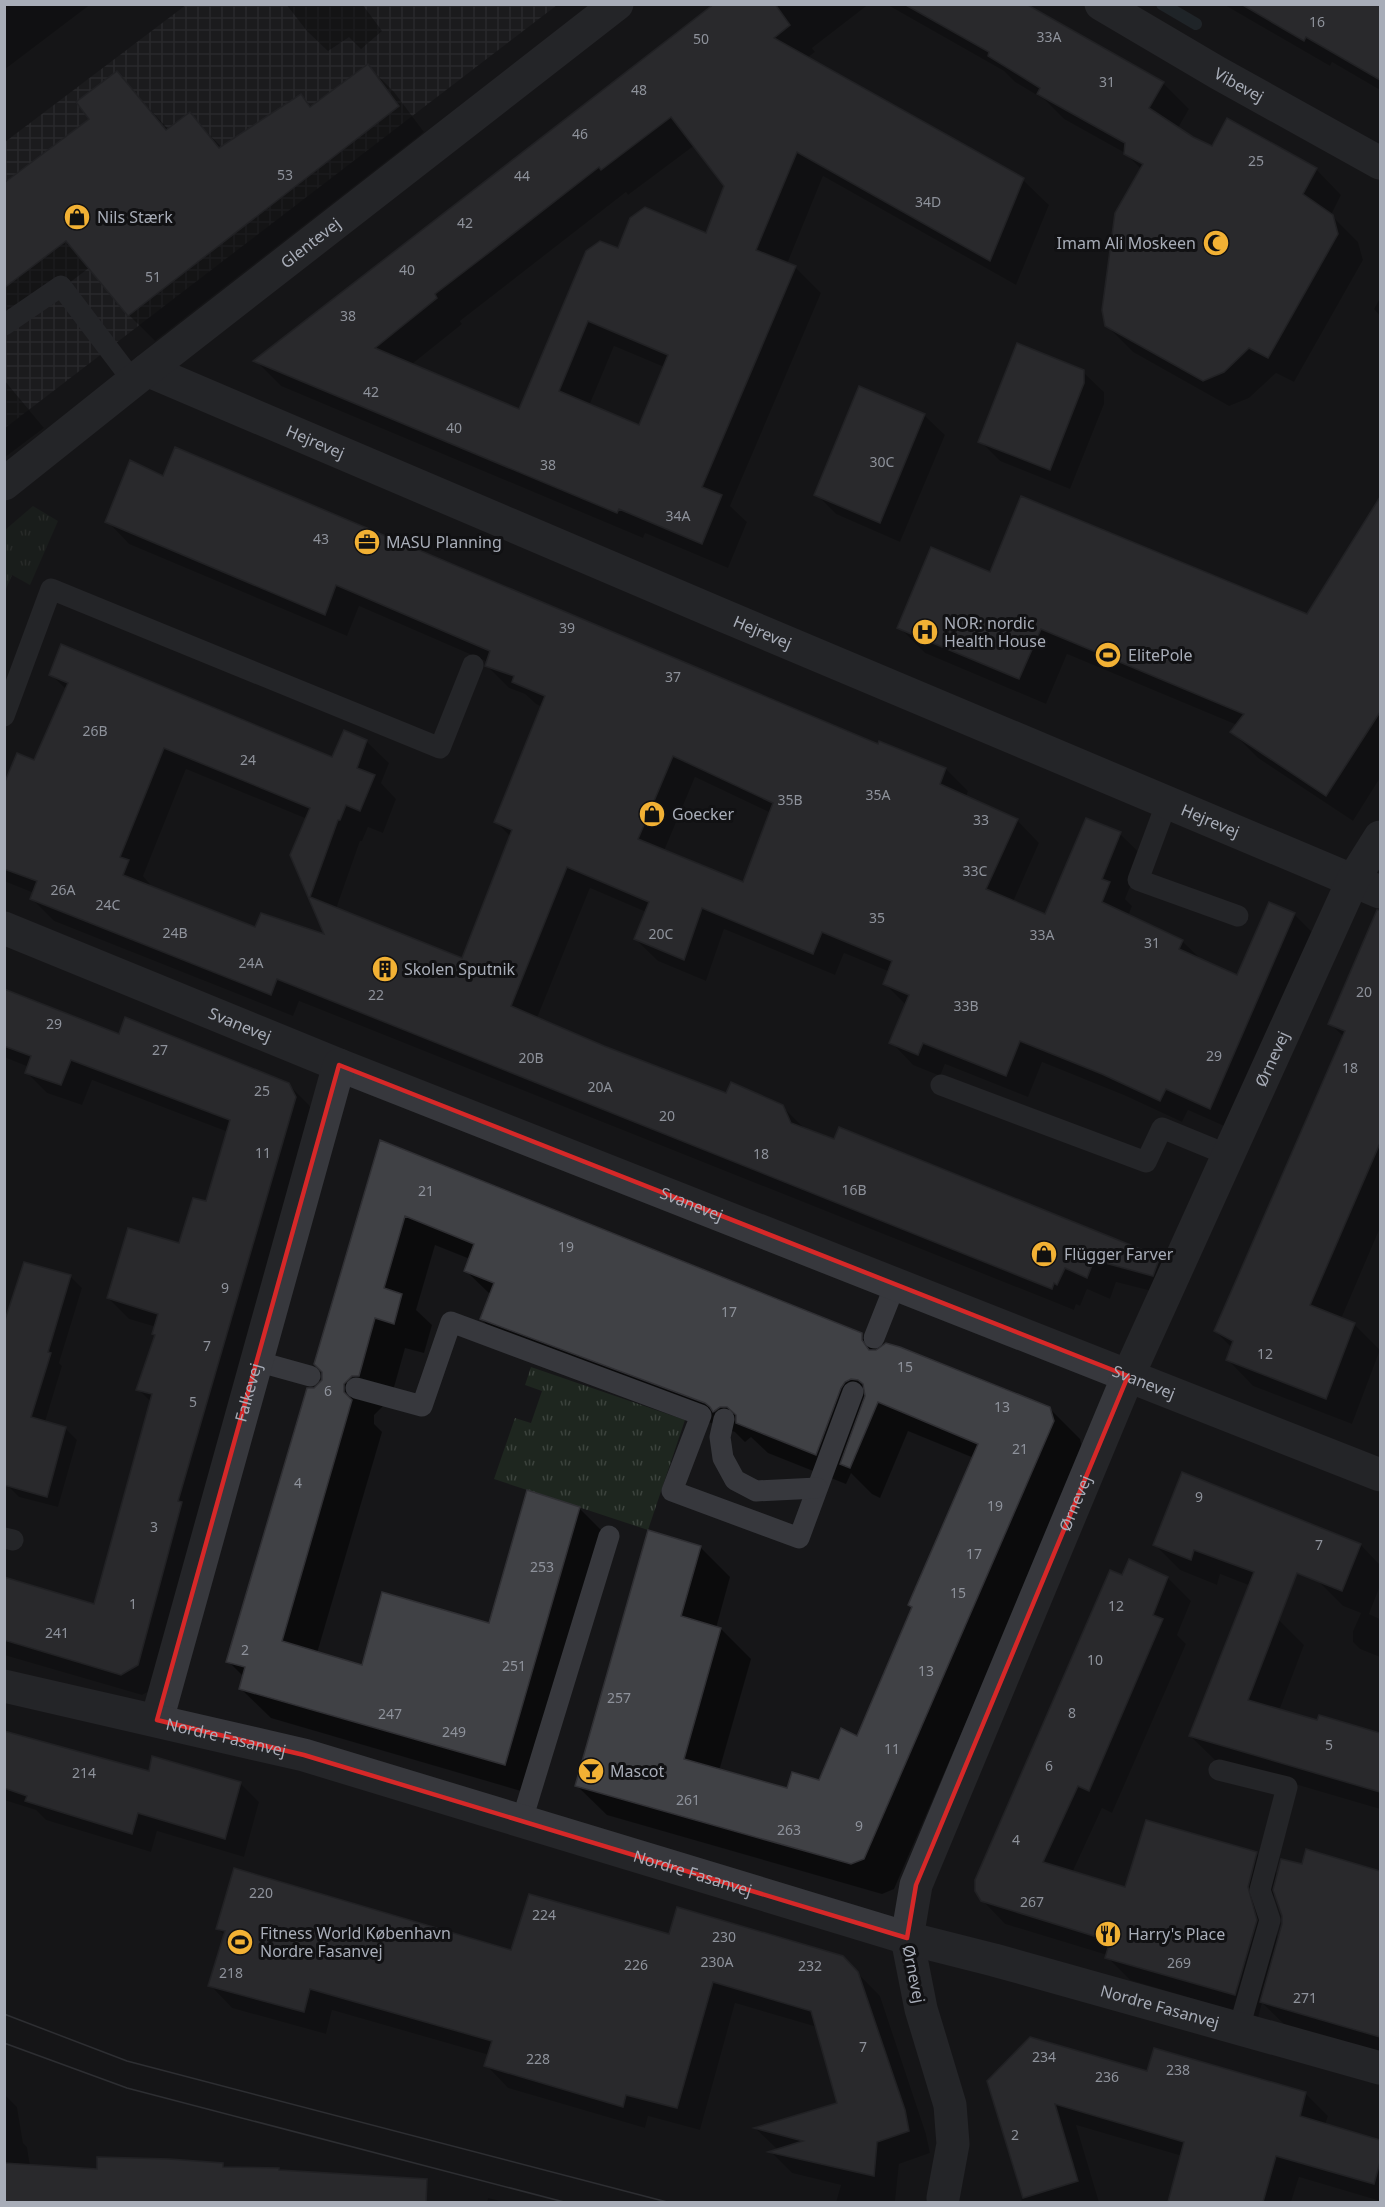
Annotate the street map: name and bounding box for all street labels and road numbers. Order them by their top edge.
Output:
street label: Vibevej [1210,62,1268,107]
street label: Glentevej [276,212,345,273]
street label: Hejrevej [283,420,348,464]
street label: Hejrevej [730,610,795,654]
street label: Hejrevej [1178,799,1243,843]
street label: Svanevej [205,1002,275,1047]
street label: Ørnevej [1250,1028,1294,1090]
street label: Svanevej [657,1182,726,1226]
street label: Svanevej [1109,1360,1179,1404]
street label: Falkevej [229,1361,267,1424]
street label: Ørnevej [1054,1472,1097,1535]
street label: Nordre Fasanvej [164,1713,288,1762]
street label: Nordre Fasanvej [631,1845,755,1901]
street label: Ørnevej [898,1943,930,2005]
street label: Nordre Fasanvej [1098,1979,1222,2034]

